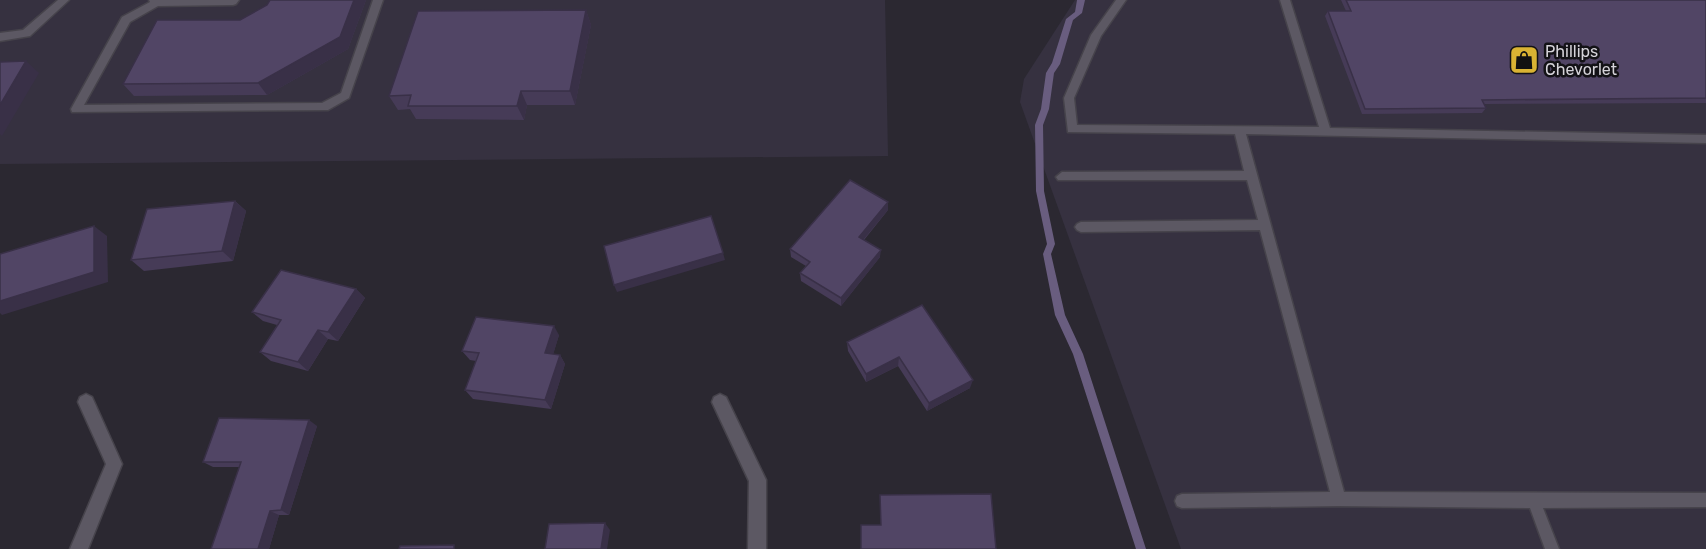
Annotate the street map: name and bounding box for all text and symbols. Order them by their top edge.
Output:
place label: Phillips Chevorlet [1545,42,1617,79]
shop icon: Phillips Chevorlet [1508,44,1540,76]

